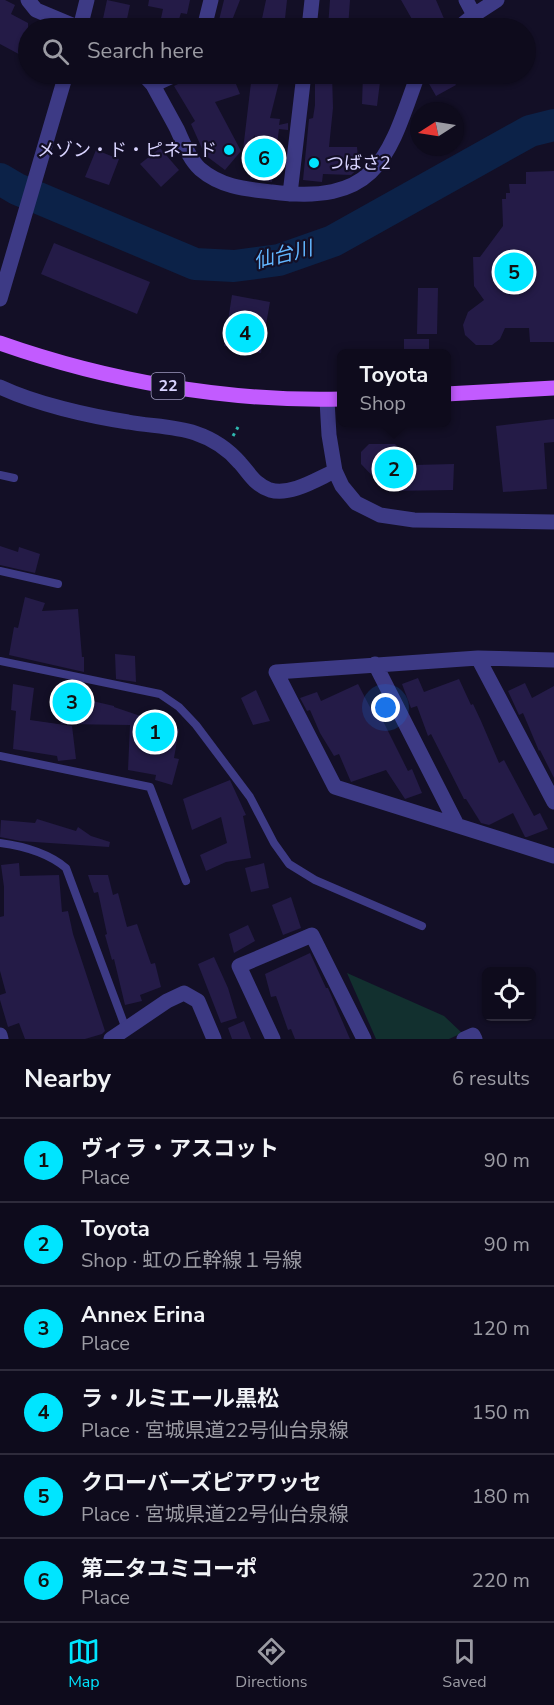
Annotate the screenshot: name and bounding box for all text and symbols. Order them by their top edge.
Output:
search box [18,18,536,84]
icon: search [39,35,72,68]
text: Search here [87,36,204,66]
north arrow [410,102,464,156]
pin: 6 [244,136,284,180]
place label: メゾン・ド・ピネエド [37,138,217,162]
marker: メゾン・ド・ピネエド [222,143,236,157]
place label: つばさ2 [326,151,391,175]
marker: つばさ2 [307,156,321,170]
water label: 仙台川 [251,234,317,275]
pin: 5 [494,250,534,294]
pin: 4 [226,310,264,356]
popup [337,349,451,427]
text: Toyota [360,360,428,390]
road number: 22 [152,373,184,399]
text: Shop [360,390,406,417]
pin: 2 [374,446,414,492]
pin: 3 [52,680,92,724]
your location [371,693,400,722]
pin: 1 [136,710,174,754]
map controls [482,967,536,1021]
button: locate [482,967,536,1021]
text: Nearby [24,1061,111,1096]
text: 6 results [452,1065,530,1092]
text: ヴィラ・アスコット [81,1134,279,1164]
text: 1 [38,1147,50,1174]
text: 90 m [484,1147,530,1174]
text: Place [81,1164,130,1191]
text: Toyota [81,1214,150,1244]
text: 2 [38,1231,50,1258]
text: 90 m [484,1231,530,1258]
text: Shop · 虹の丘幹線１号線 [81,1247,302,1274]
text: Annex Erina [81,1300,205,1330]
text: 3 [38,1315,50,1342]
text: 120 m [472,1315,530,1342]
text: Place [81,1330,130,1357]
text: ラ・ルミエール黒松 [81,1384,279,1414]
text: 4 [38,1399,50,1426]
text: 150 m [472,1399,530,1426]
text: Place · 宮城県道22号仙台泉線 [81,1417,349,1444]
text: クローバーズピアワッセ [81,1468,322,1498]
text: 5 [38,1483,50,1510]
text: 180 m [472,1483,530,1510]
text: Place · 宮城県道22号仙台泉線 [81,1501,349,1528]
text: 第二タユミコーポ [81,1554,257,1584]
text: 6 [38,1567,50,1594]
text: 220 m [472,1567,530,1594]
text: Place [81,1584,130,1611]
tab: Map [67,1635,100,1693]
tab: Directions [235,1635,307,1693]
tab: Saved [442,1635,487,1693]

